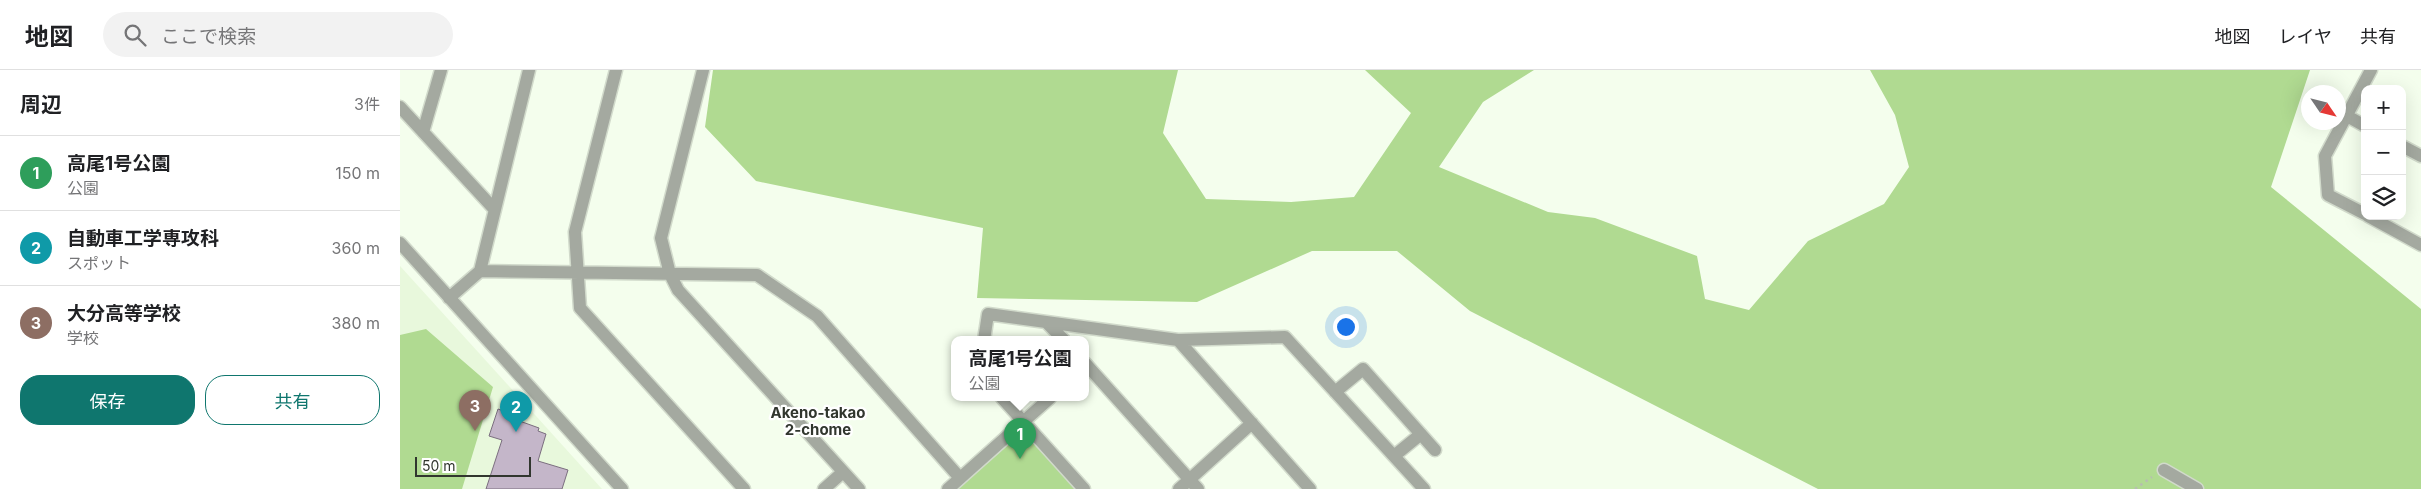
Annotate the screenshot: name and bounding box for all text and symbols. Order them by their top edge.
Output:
search box [103,12,453,57]
icon: search [121,21,149,49]
text: 地図 [25,22,73,51]
text: ここで検索 [161,25,256,48]
text: 地図 [2215,26,2251,47]
text: レイヤ [2279,26,2332,47]
text: 共有 [2360,26,2396,47]
north arrow [2301,85,2346,130]
map controls [2361,85,2406,220]
button: + [2361,85,2406,130]
text: 周辺 [20,92,62,117]
text: 3件 [354,94,380,114]
button: − [2361,130,2406,175]
text: 高尾1号公園 [67,152,170,175]
text: 1 [33,163,39,183]
text: 150 m [335,163,380,183]
button: layers [2361,175,2406,220]
text: 公園 [67,178,99,198]
text: 自動車工学専攻科 [67,227,219,250]
text: 2 [31,238,41,258]
text: 360 m [332,238,380,258]
text: スポット [67,253,131,273]
text: 大分高等学校 [67,302,181,325]
text: 3 [31,313,41,333]
text: 380 m [332,313,380,333]
your location [1333,314,1359,340]
text: 学校 [67,328,99,348]
popup [951,336,1089,401]
text: 高尾1号公園 [968,347,1072,370]
text: 公園 [968,373,1000,393]
button: 保存 [20,375,195,425]
button: 共有 [205,375,380,425]
pin: 3 [459,390,491,431]
pin: 2 [500,391,532,432]
district label: Akeno-takao 2-chome [771,403,865,439]
pin: 1 [1004,418,1036,459]
scale bar [415,454,531,477]
text: 50 m [422,457,456,474]

